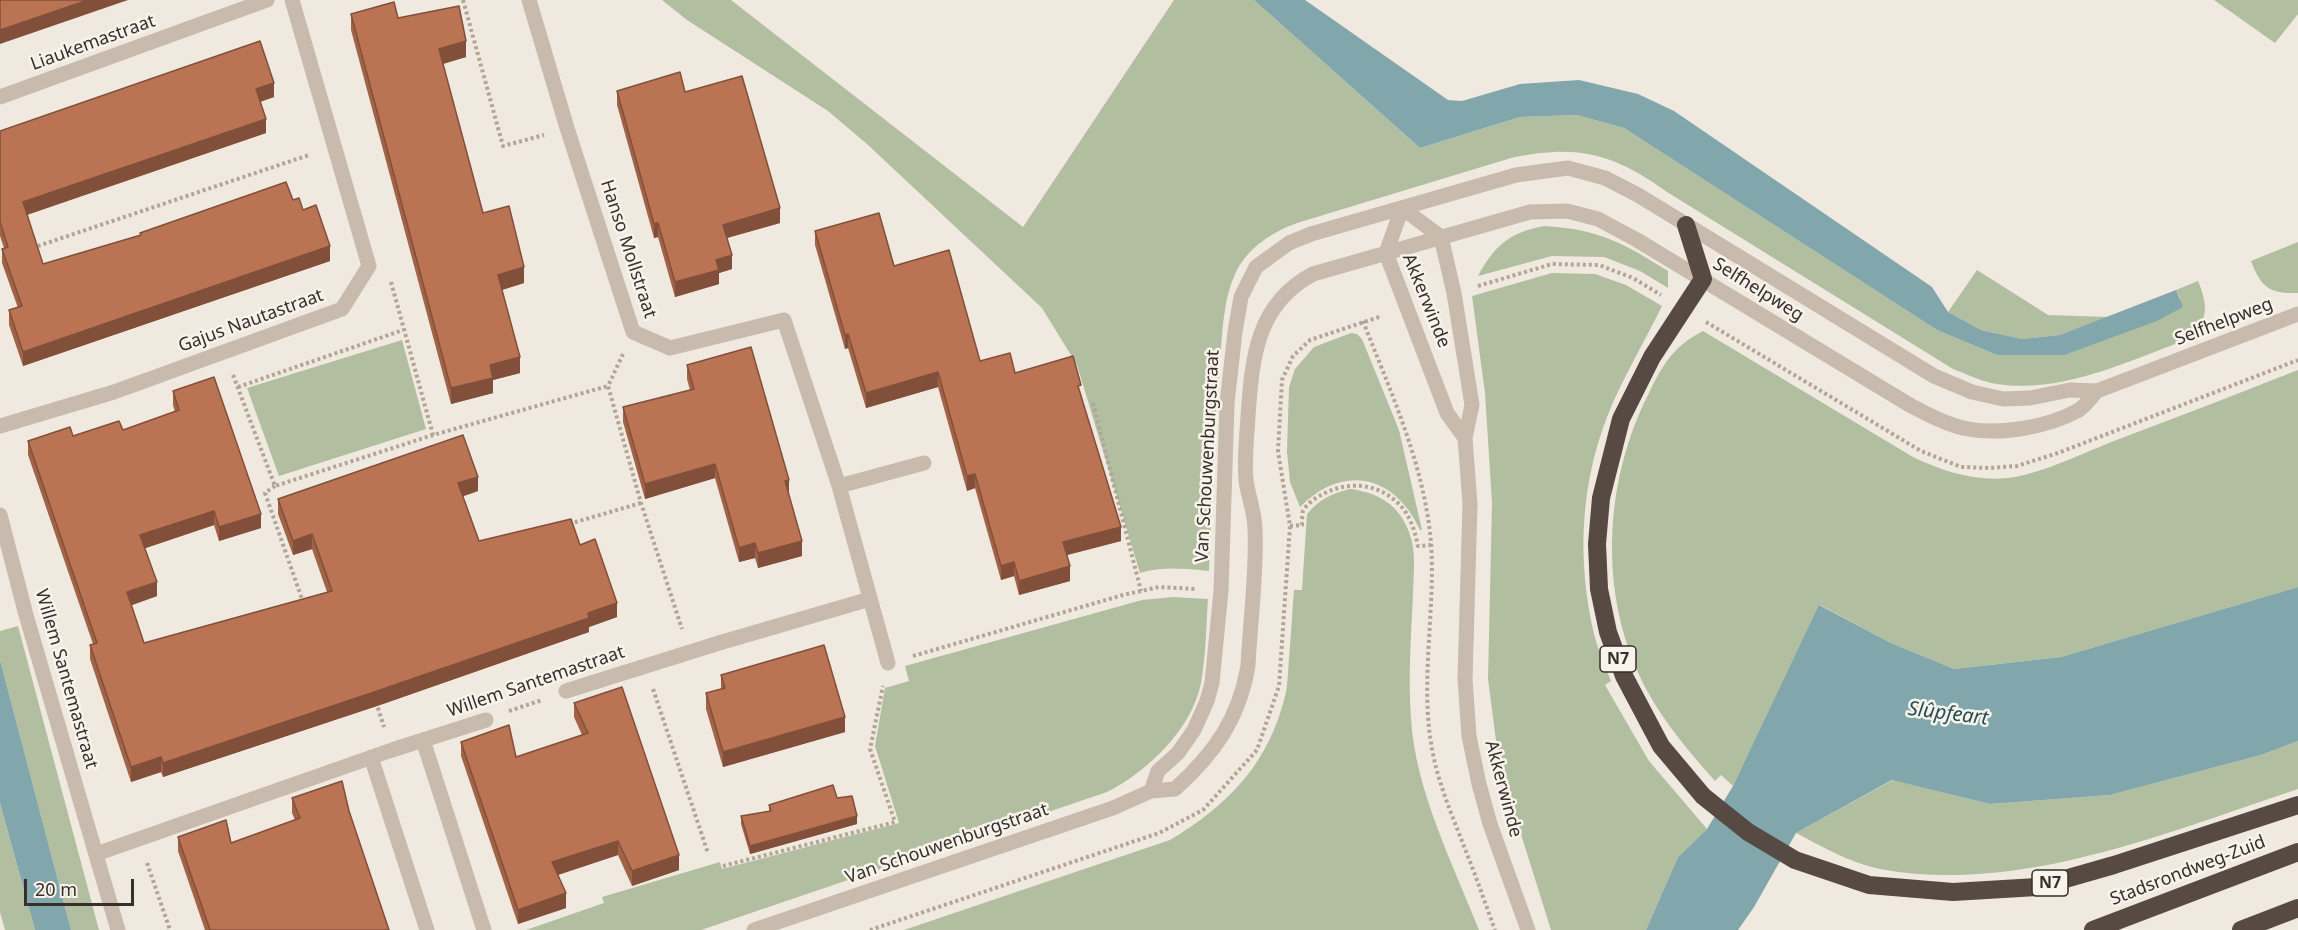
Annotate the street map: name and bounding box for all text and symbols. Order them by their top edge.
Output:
street label: Liaukemastraat [28,10,158,76]
street label: Hanso Mollstraat [595,177,661,321]
street label: Akkerwinde [1397,251,1455,351]
street label: Selfhelpweg [1709,254,1807,326]
street label: Gajus Nautastraat [176,285,326,357]
street label: Selfhelpweg [2172,293,2276,351]
street label: Van Schouwenburgstraat [1192,349,1224,563]
street label: Willem Santemastraat [30,587,102,771]
street label: Willem Santemastraat [445,642,627,722]
road number: N7 [1600,646,1636,672]
water label: Slûpfeart [1906,697,1990,731]
street label: Akkerwinde [1480,738,1526,840]
street label: Van Schouwenburgstraat [843,799,1051,889]
street label: Stadsrondweg-Zuid [2107,831,2269,911]
scale bar [27,867,136,905]
road number: N7 [2032,870,2068,896]
text: 20 m [35,877,77,901]

